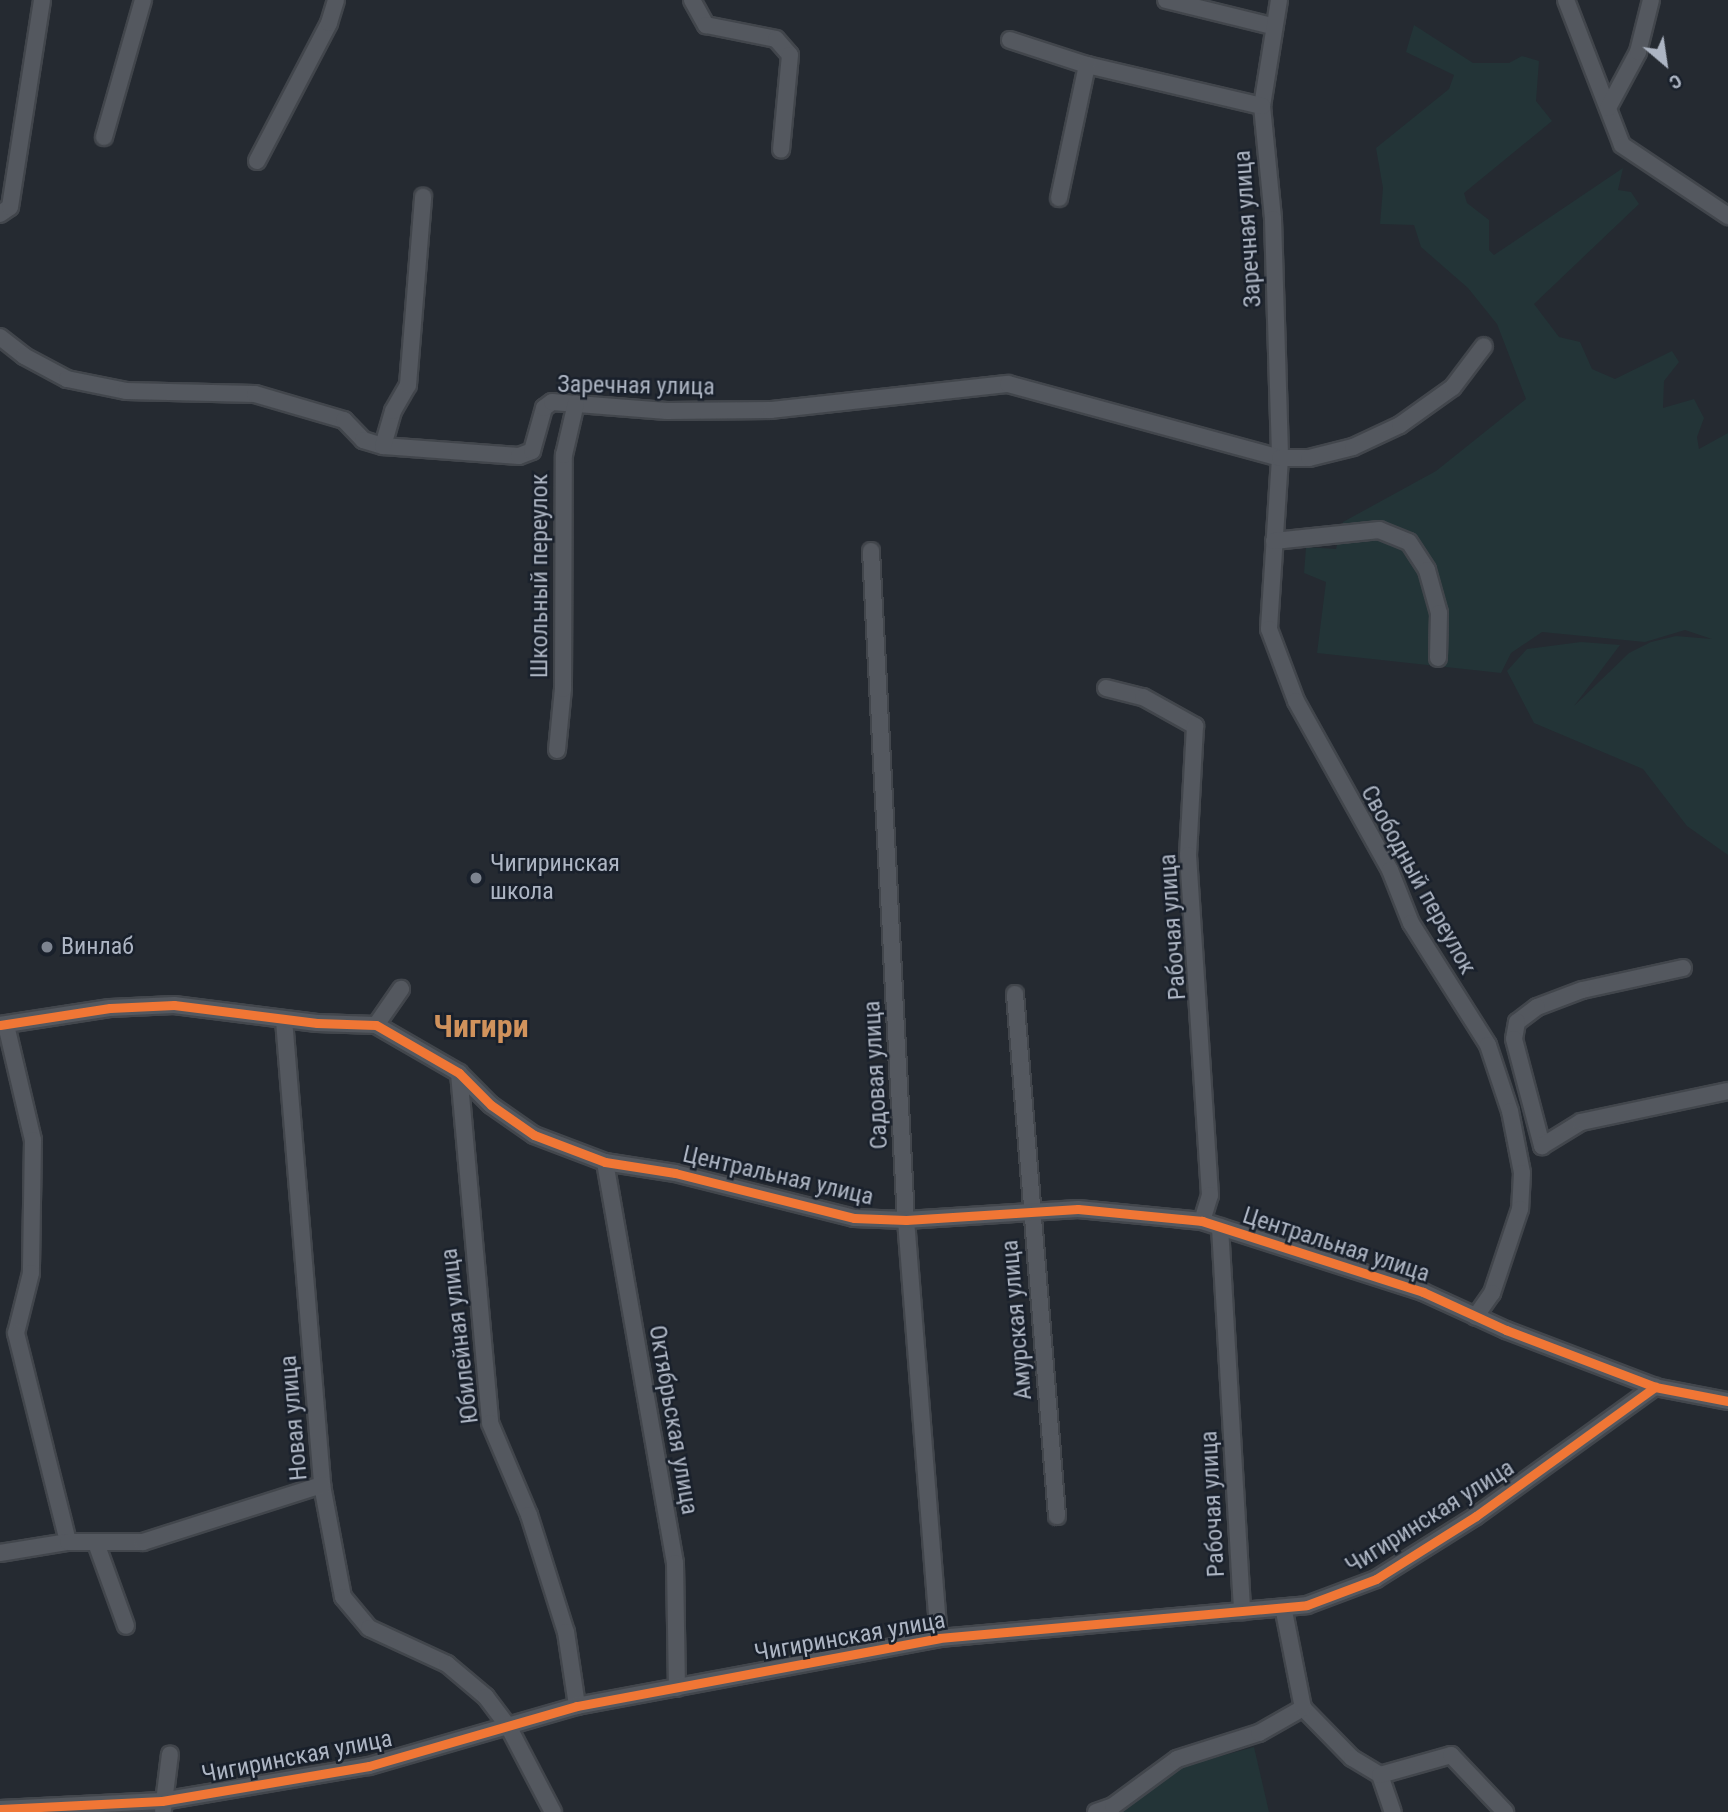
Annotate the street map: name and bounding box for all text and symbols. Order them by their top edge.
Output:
north arrow [1630,28,1700,98]
text: С [1665,69,1686,94]
street label: Заречная улица [1228,149,1268,309]
street label: Заречная улица [557,370,715,402]
street label: Школьный переулок [526,474,554,678]
street label: Свободный переулок [1354,781,1482,979]
place label: Чигиринская школа [490,850,620,906]
street label: Рабочая улица [1154,853,1192,1001]
marker: Чигиринская школа [468,870,484,886]
place label: Винлаб [61,933,134,961]
marker: Винлаб [39,939,55,955]
street label: Садовая улица [858,1000,894,1150]
district label: Чигири [433,1007,529,1045]
street label: Центральная улица [680,1140,876,1212]
street label: Центральная улица [1239,1201,1433,1289]
street label: Амурская улица [996,1239,1038,1401]
street label: Юбилейная улица [435,1247,485,1425]
street label: Октябрьская улица [642,1323,704,1517]
street label: Новая улица [274,1354,314,1482]
street label: Рабочая улица [1195,1430,1231,1578]
street label: Чигиринская улица [1340,1454,1520,1580]
street label: Чигиринская улица [752,1606,948,1668]
street label: Чигиринская улица [199,1724,395,1790]

